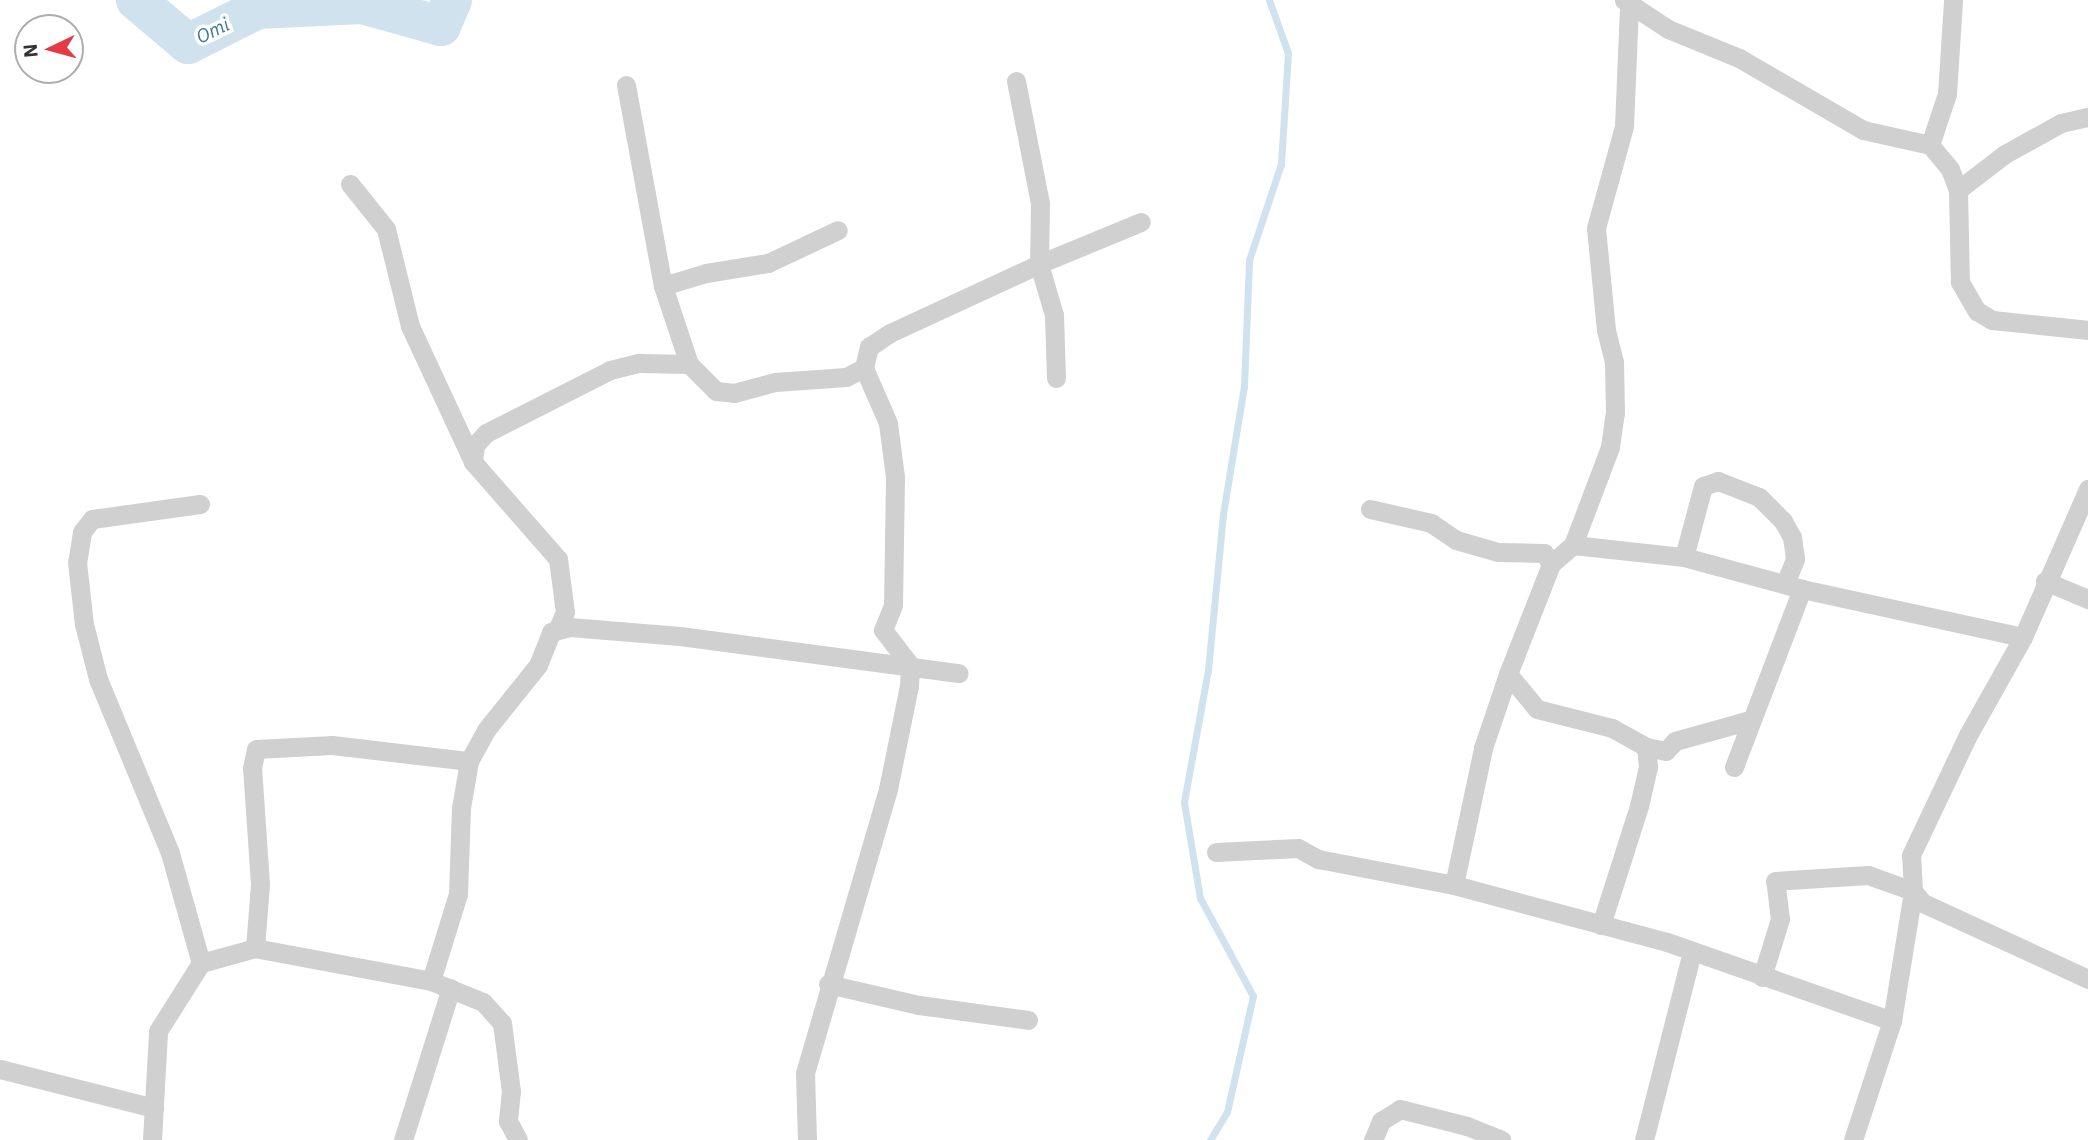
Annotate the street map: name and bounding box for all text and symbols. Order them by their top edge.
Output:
water label: Omi [193,13,233,49]
north arrow [14,14,84,84]
text: N [18,43,43,59]

